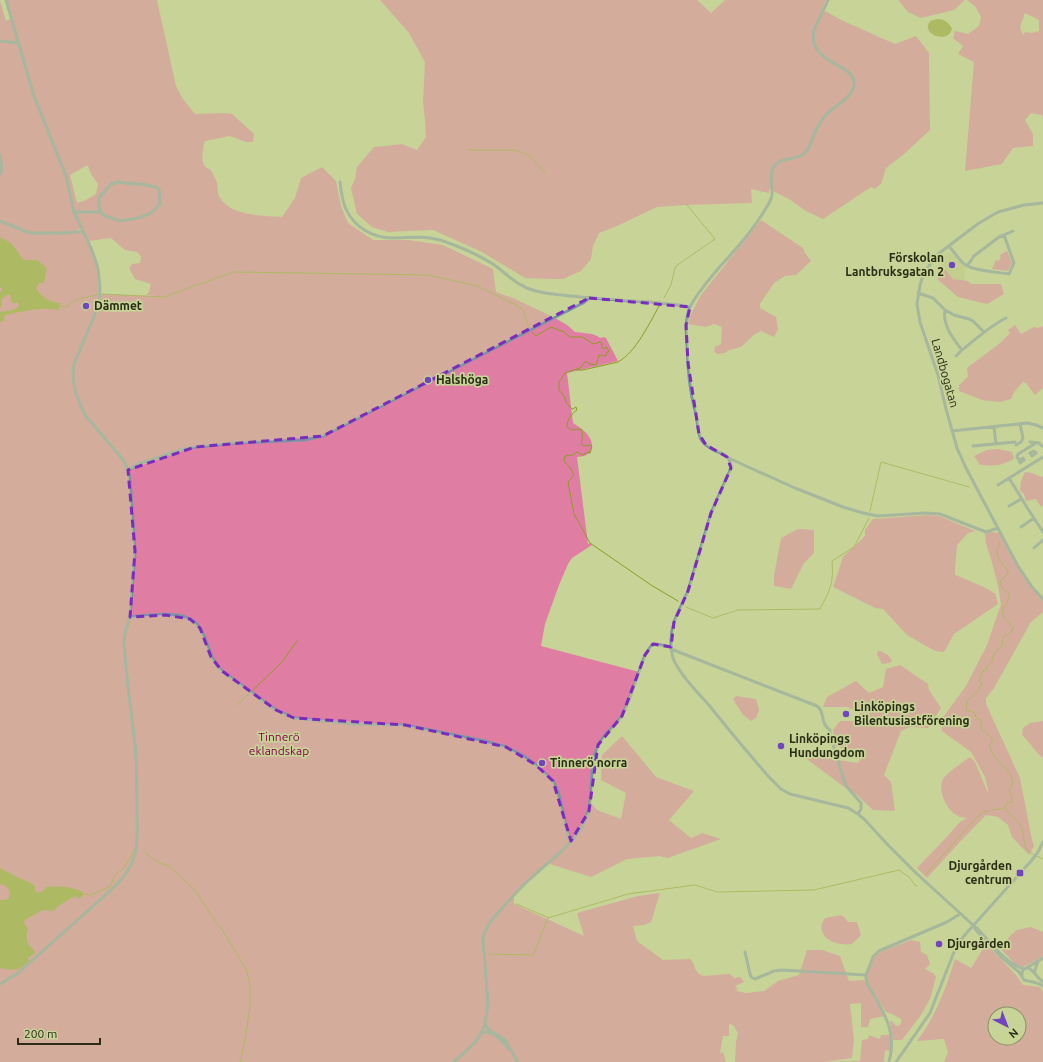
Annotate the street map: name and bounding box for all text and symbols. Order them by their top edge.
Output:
place label: Förskolan Lantbruksgatan 2 [845,251,944,278]
marker: Förskolan Lantbruksgatan 2 [947,260,957,270]
place label: Dämmet [94,299,142,312]
marker: Dämmet [81,301,91,311]
street label: Landbogatan [929,337,962,409]
place label: Halshöga [436,373,488,386]
marker: Halshöga [423,375,433,385]
place label: Linköpings Bilentusiastförening [854,700,970,727]
marker: Linköpings Bilentusiastförening [841,709,851,719]
park label: Tinnerö eklandskap [249,730,309,757]
place label: Linköpings Hundungdom [789,732,865,759]
marker: Linköpings Hundungdom [776,741,786,751]
place label: Tinnerö norra [550,756,627,769]
marker: Tinnerö norra [537,758,547,768]
place label: Djurgården centrum [949,859,1012,886]
marker: Djurgården centrum [1015,868,1025,878]
place label: Djurgården [947,937,1011,950]
marker: Djurgården [934,939,944,949]
north arrow [987,1006,1027,1046]
scale bar [18,1020,100,1046]
text: N [1007,1026,1021,1041]
text: 200 m [24,1027,57,1040]

